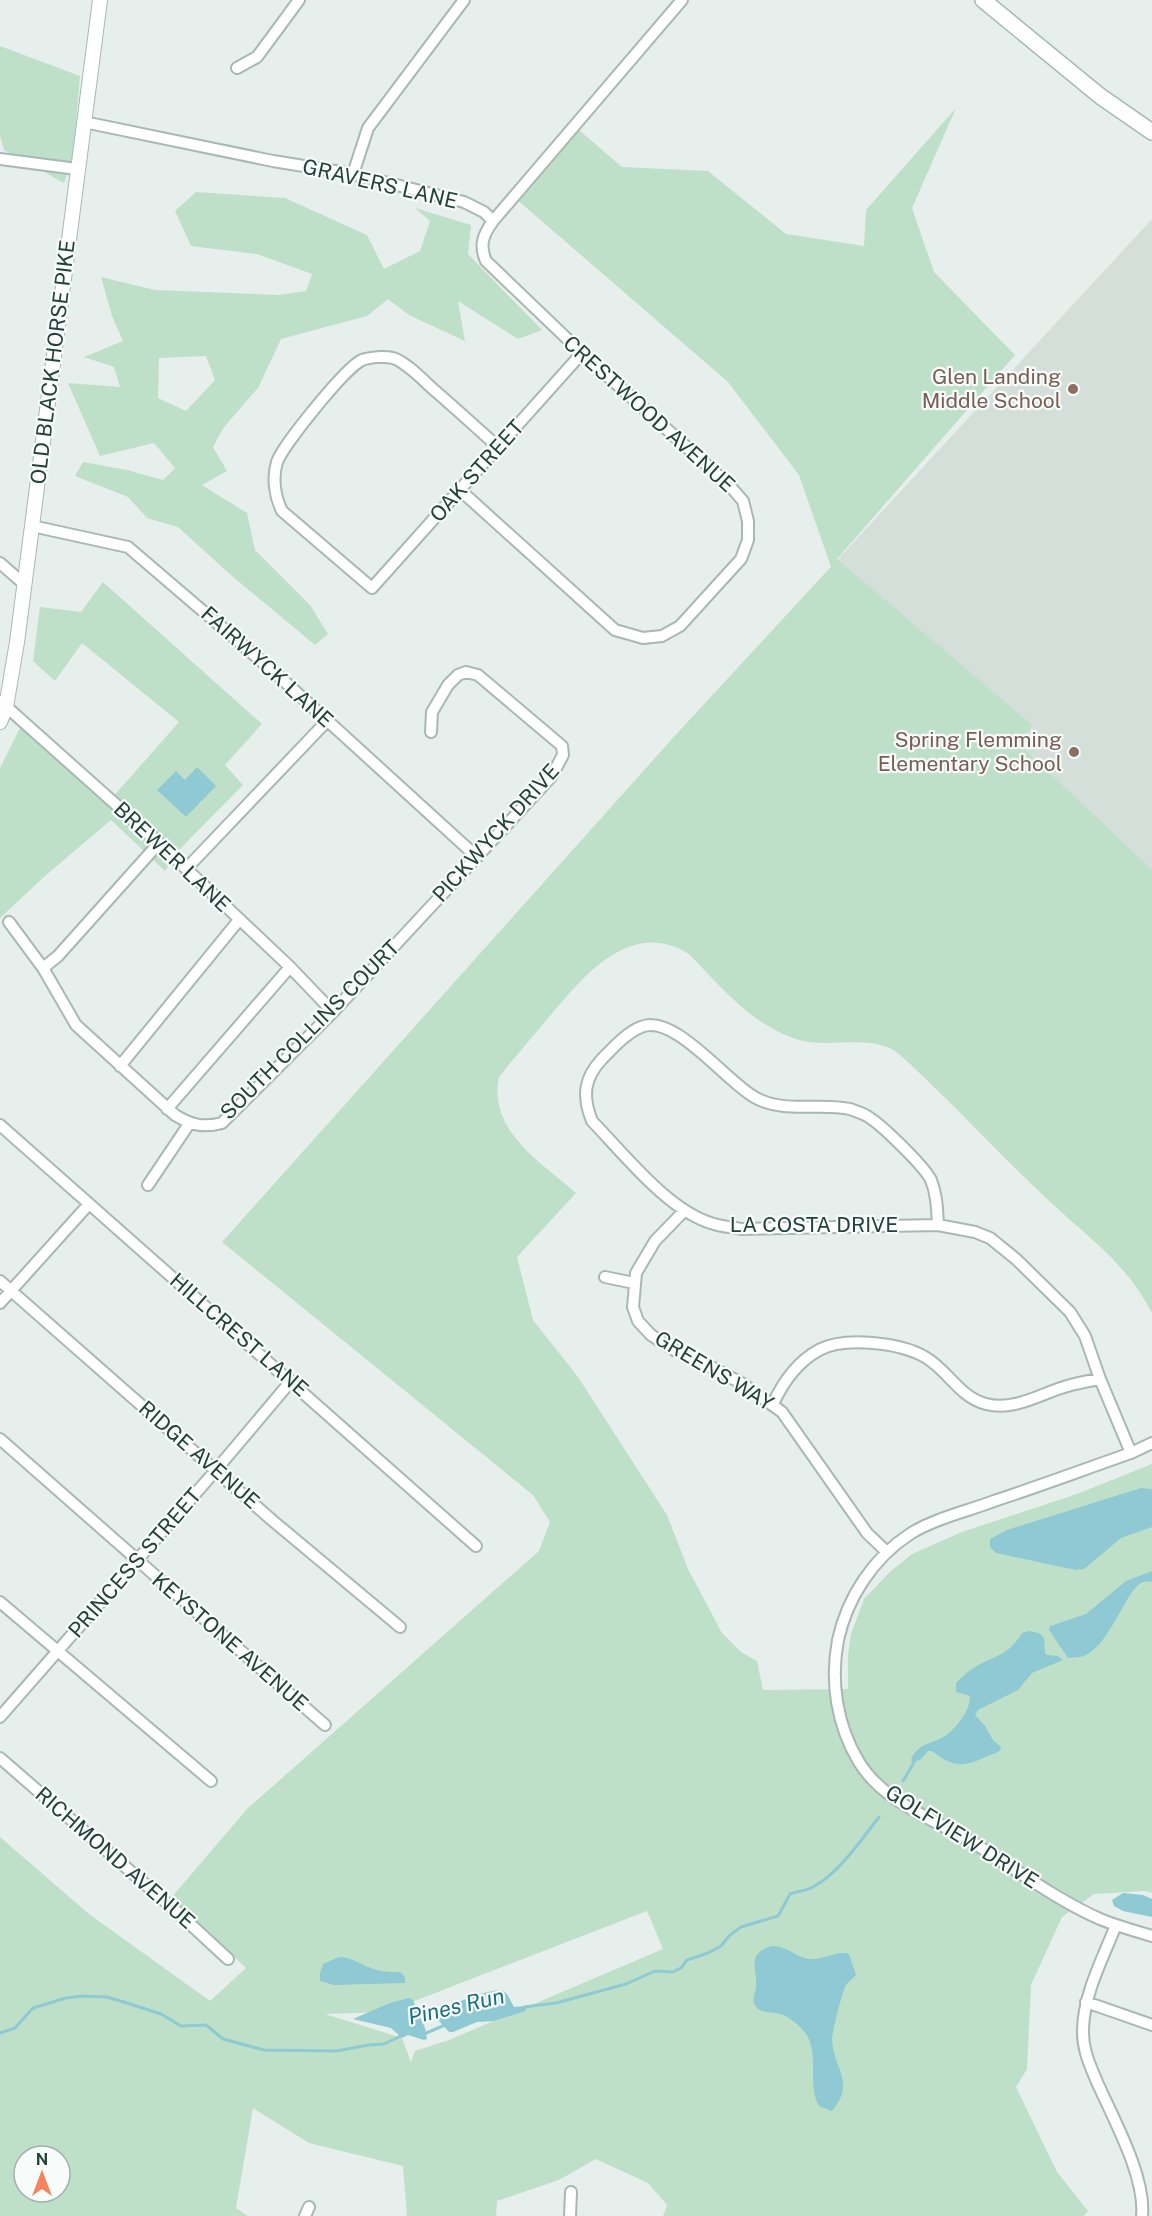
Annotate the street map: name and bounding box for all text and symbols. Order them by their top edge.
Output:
street label: GRAVERS LANE [300,153,460,214]
street label: OLD BLACK HORSE PIKE [25,238,80,486]
street label: CRESTWOOD AVENUE [558,330,740,497]
place label: Glen Landing Middle School [922,364,1061,413]
marker: Glen Landing Middle School [1066,382,1080,396]
street label: OAK STREET [424,415,529,527]
street label: FAIRWYCK LANE [196,601,338,732]
place label: Spring Flemming Elementary School [878,727,1062,776]
marker: Spring Flemming Elementary School [1067,745,1081,759]
street label: PICKWYCK DRIVE [427,758,564,907]
street label: BREWER LANE [109,796,236,917]
street label: SOUTH COLLINS COURT [215,935,404,1124]
street label: LA COSTA DRIVE [730,1212,898,1237]
street label: HILLCREST LANE [165,1268,314,1402]
street label: GREENS WAY [650,1325,778,1416]
street label: RIDGE AVENUE [134,1395,265,1514]
street label: PRINCESS STREET [63,1483,206,1642]
street label: KEYSTONE AVENUE [147,1567,313,1716]
street label: GOLFVIEW DRIVE [881,1779,1043,1894]
street label: RICHMOND AVENUE [30,1781,200,1934]
water label: Pines Run [405,1982,507,2030]
north arrow [12,2144,72,2204]
text: N [36,2150,48,2169]

